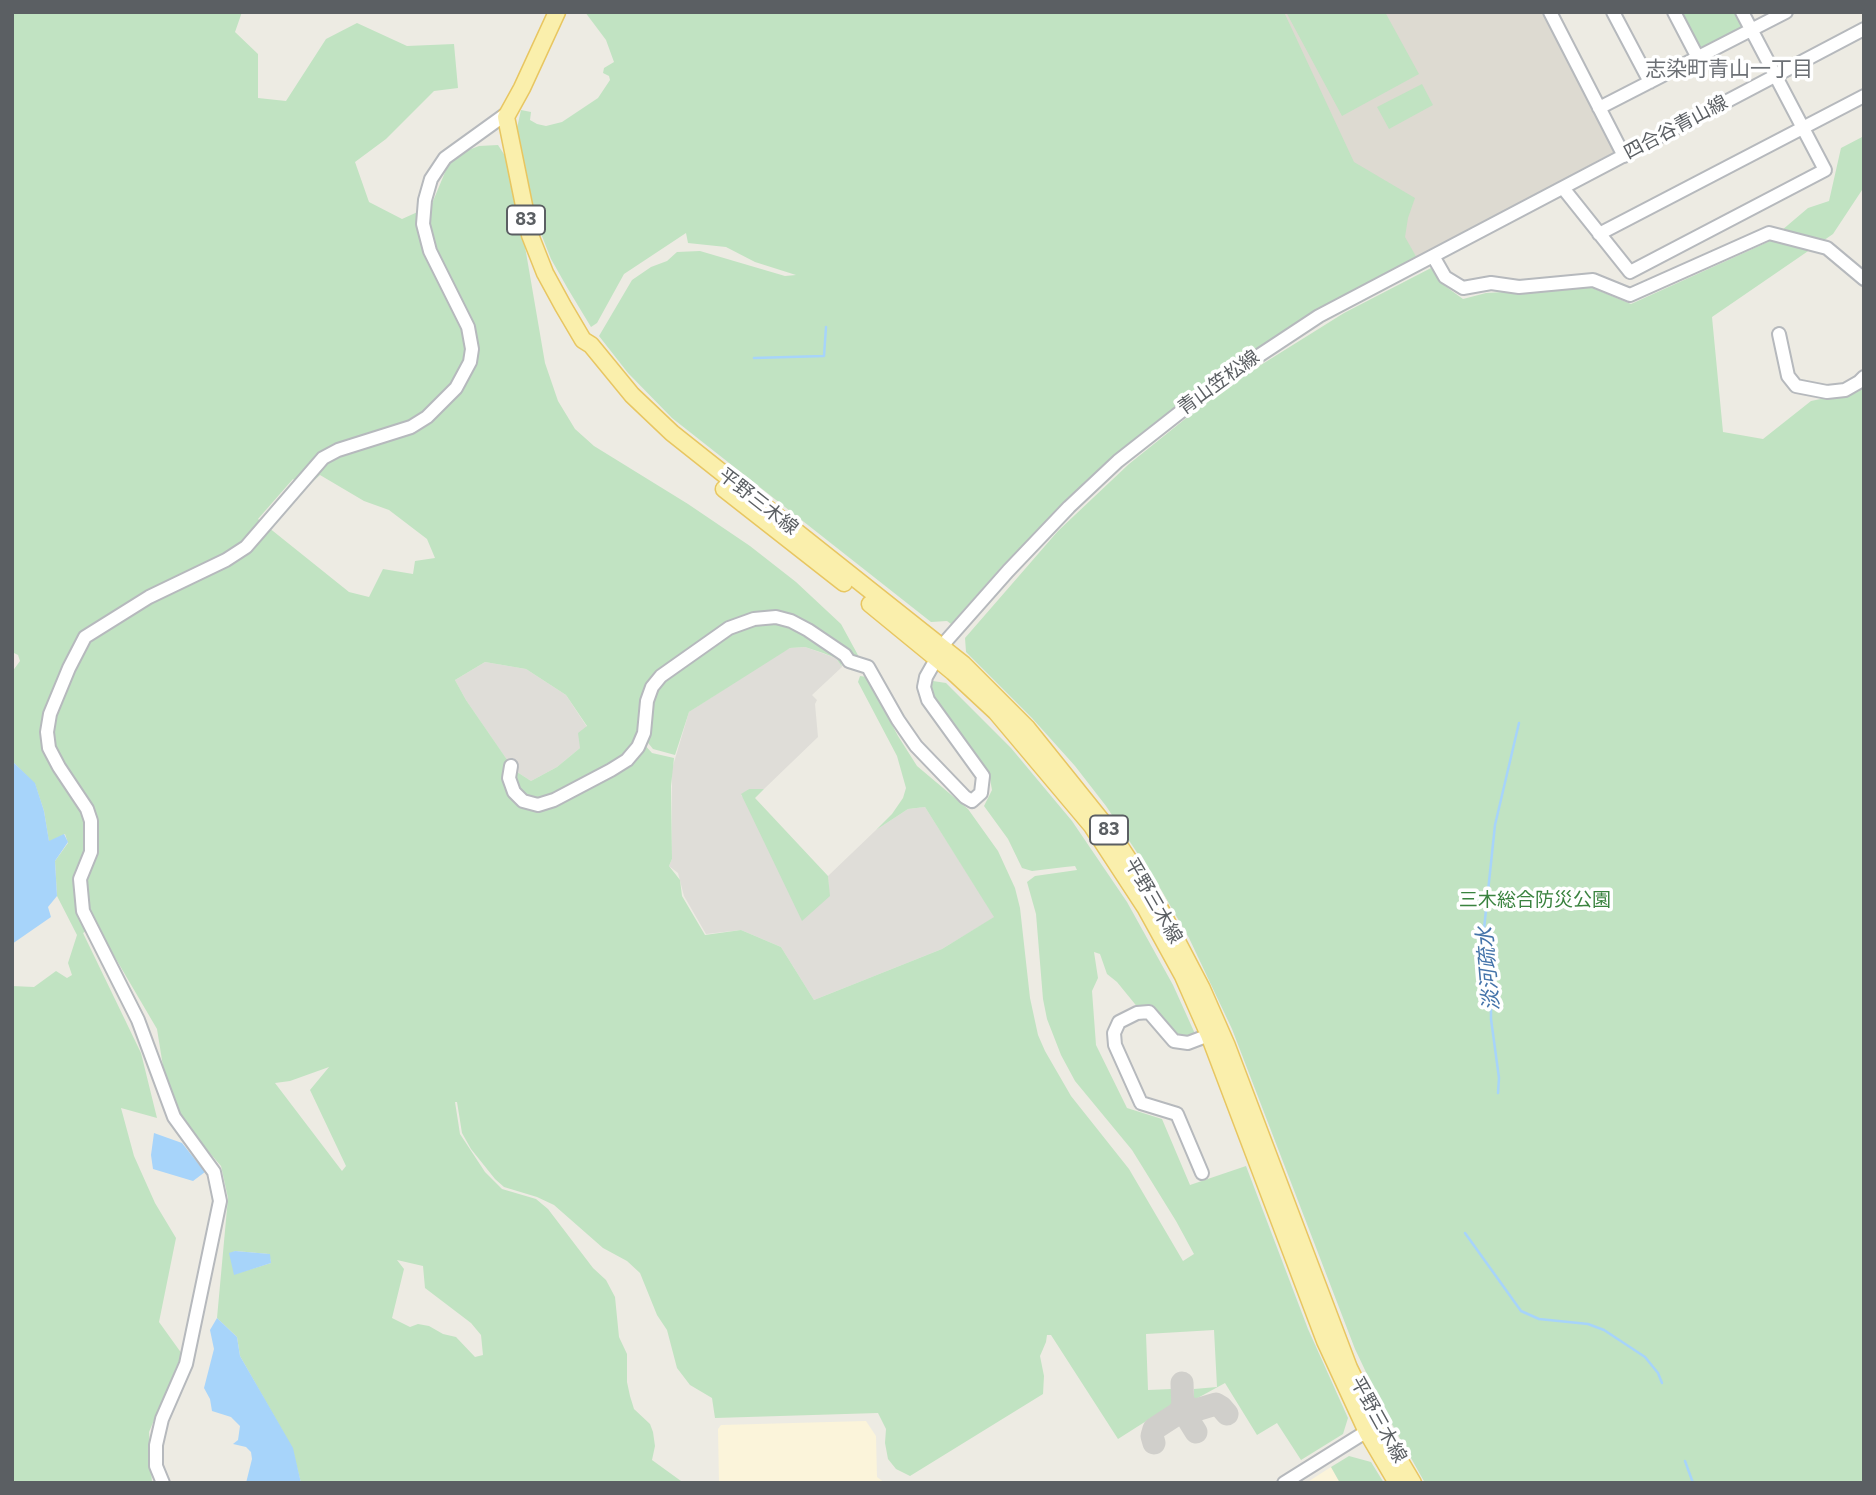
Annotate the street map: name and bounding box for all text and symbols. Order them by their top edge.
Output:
district label: 志染町青山一丁目 [1645,57,1813,83]
street label: 四合谷青山線 [1620,91,1732,165]
road number: 83 [507,205,545,234]
street label: 青山笠松線 [1174,346,1264,420]
street label: 平野三木線 [714,464,802,540]
road number: 83 [1090,816,1128,844]
street label: 平野三木線 [1119,854,1187,948]
park label: 三木総合防災公園 [1459,890,1611,912]
water label: 淡河疏水 [1473,926,1505,1012]
street label: 平野三木線 [1345,1373,1411,1467]

